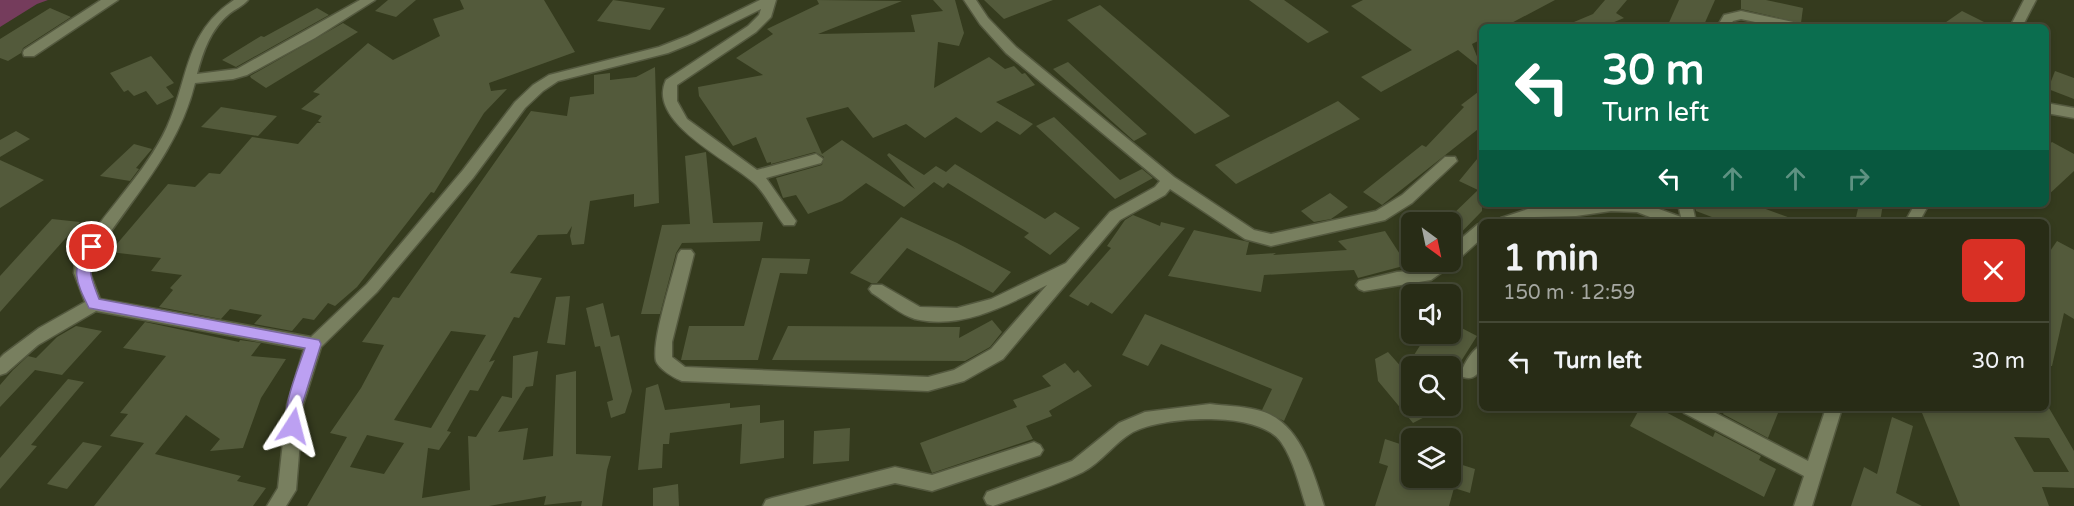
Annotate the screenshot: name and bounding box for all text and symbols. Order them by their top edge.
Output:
text: 30 m [1602,45,1704,96]
icon: left [1503,48,1581,126]
text: Turn left [1602,96,1709,129]
icon: left [1653,162,1686,195]
icon: ahead [1716,162,1749,195]
icon: ahead [1779,162,1812,195]
icon: right [1842,162,1875,195]
north arrow [1401,212,1461,272]
map controls [1401,212,1461,488]
pin [66,221,117,272]
icon: arrive [75,230,108,263]
text: 1 min [1503,237,1599,280]
button: close [1962,239,2025,302]
text: 150 m · 12:59 [1503,281,1635,305]
button: sound [1401,284,1461,344]
icon: left [1503,345,1536,378]
text: Turn left [1554,348,1642,374]
text: 30 m [1971,348,2025,374]
button: search [1401,356,1461,416]
position arrow [261,394,325,458]
button: layers [1401,428,1461,488]

